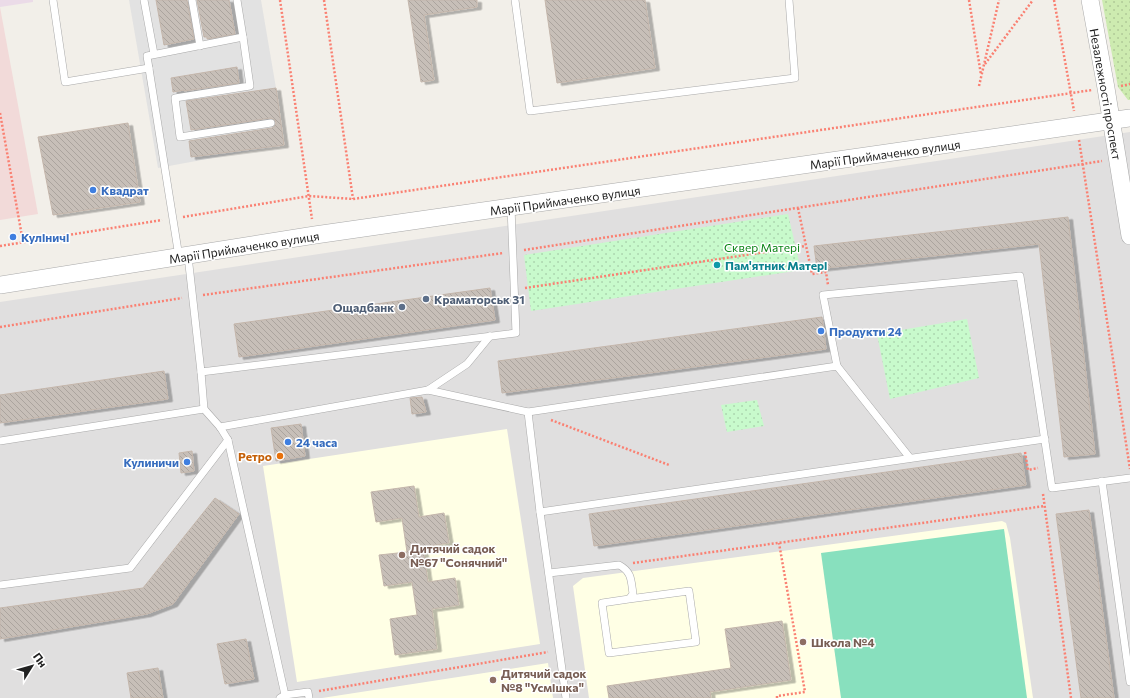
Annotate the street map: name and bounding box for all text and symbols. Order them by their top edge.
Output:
street label: Незалежності проспект [1088,27,1125,161]
street label: Марії Приймаченко вулиця [809,136,961,172]
street label: Марії Приймаченко вулиця [489,182,641,218]
place label: Квадрат [101,183,149,197]
marker: Квадрат [88,185,98,195]
street label: Марії Приймаченко вулиця [168,228,320,266]
place label: Куліничі [21,230,69,244]
marker: Куліничі [8,232,18,242]
park label: Сквер Матері [724,240,800,254]
place label: Пам'ятник Матері [725,258,827,272]
marker: Пам'ятник Матері [712,260,722,270]
place label: Краматорськ 31 [434,292,525,306]
marker: Краматорськ 31 [421,294,431,304]
place label: Ощадбанк [333,300,394,314]
marker: Ощадбанк [397,302,407,312]
place label: Продукти 24 [829,324,903,338]
marker: Продукти 24 [816,326,826,336]
place label: 24 часа [296,435,337,449]
marker: 24 часа [283,437,293,447]
place label: Ретро [238,449,272,463]
marker: Ретро [275,451,285,461]
place label: Кулиничи [123,455,179,469]
marker: Кулиничи [182,457,192,467]
place label: Дитячий садок №67 "Сонячний" [410,541,507,569]
marker: Дитячий садок №67 "Сонячний" [397,550,407,560]
place label: Школа №4 [811,635,875,649]
marker: Школа №4 [798,637,808,647]
north arrow [12,646,52,686]
text: Пн [31,650,50,669]
place label: Дитячий садок №8 "Усмішка" [501,666,587,694]
marker: Дитячий садок №8 "Усмішка" [488,675,498,685]

